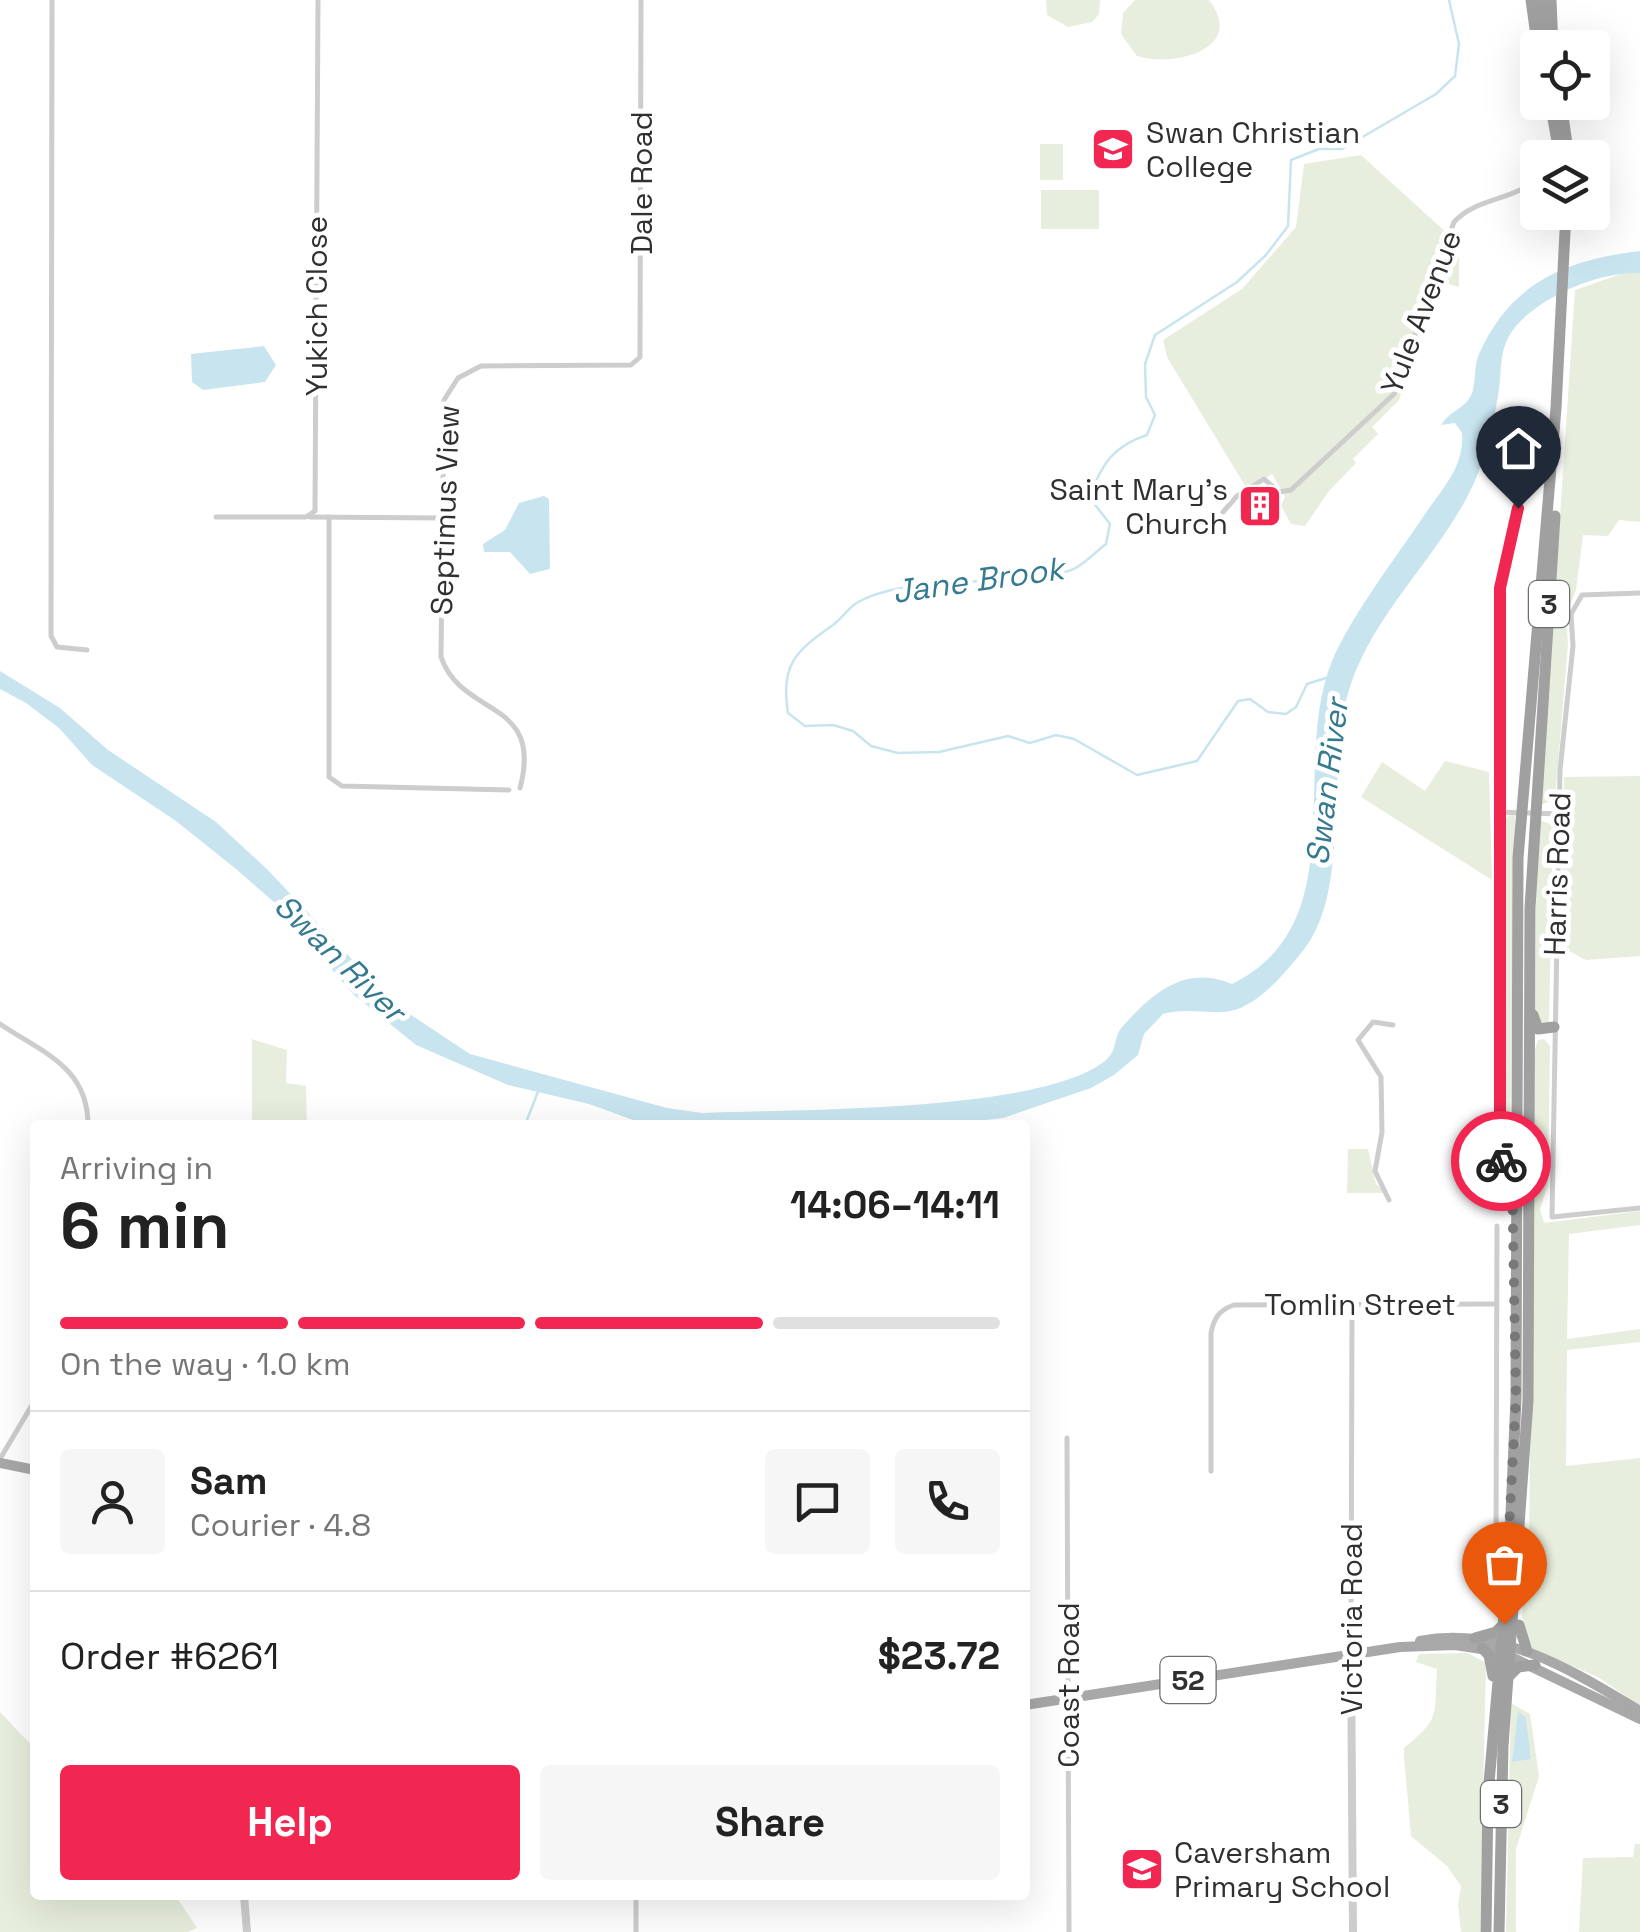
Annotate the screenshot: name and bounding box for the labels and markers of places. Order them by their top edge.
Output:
place label: Swan Christian College [1146,113,1360,186]
school or university icon: Swan Christian College [1090,126,1136,172]
pin [1476,406,1561,509]
place label: Saint Mary's Church [1049,470,1228,543]
building icon: Saint Mary's Church [1237,483,1283,529]
pin [1462,1522,1547,1625]
place label: Caversham Primary School [1174,1833,1390,1906]
school or university icon: Caversham Primary School [1119,1846,1165,1892]

